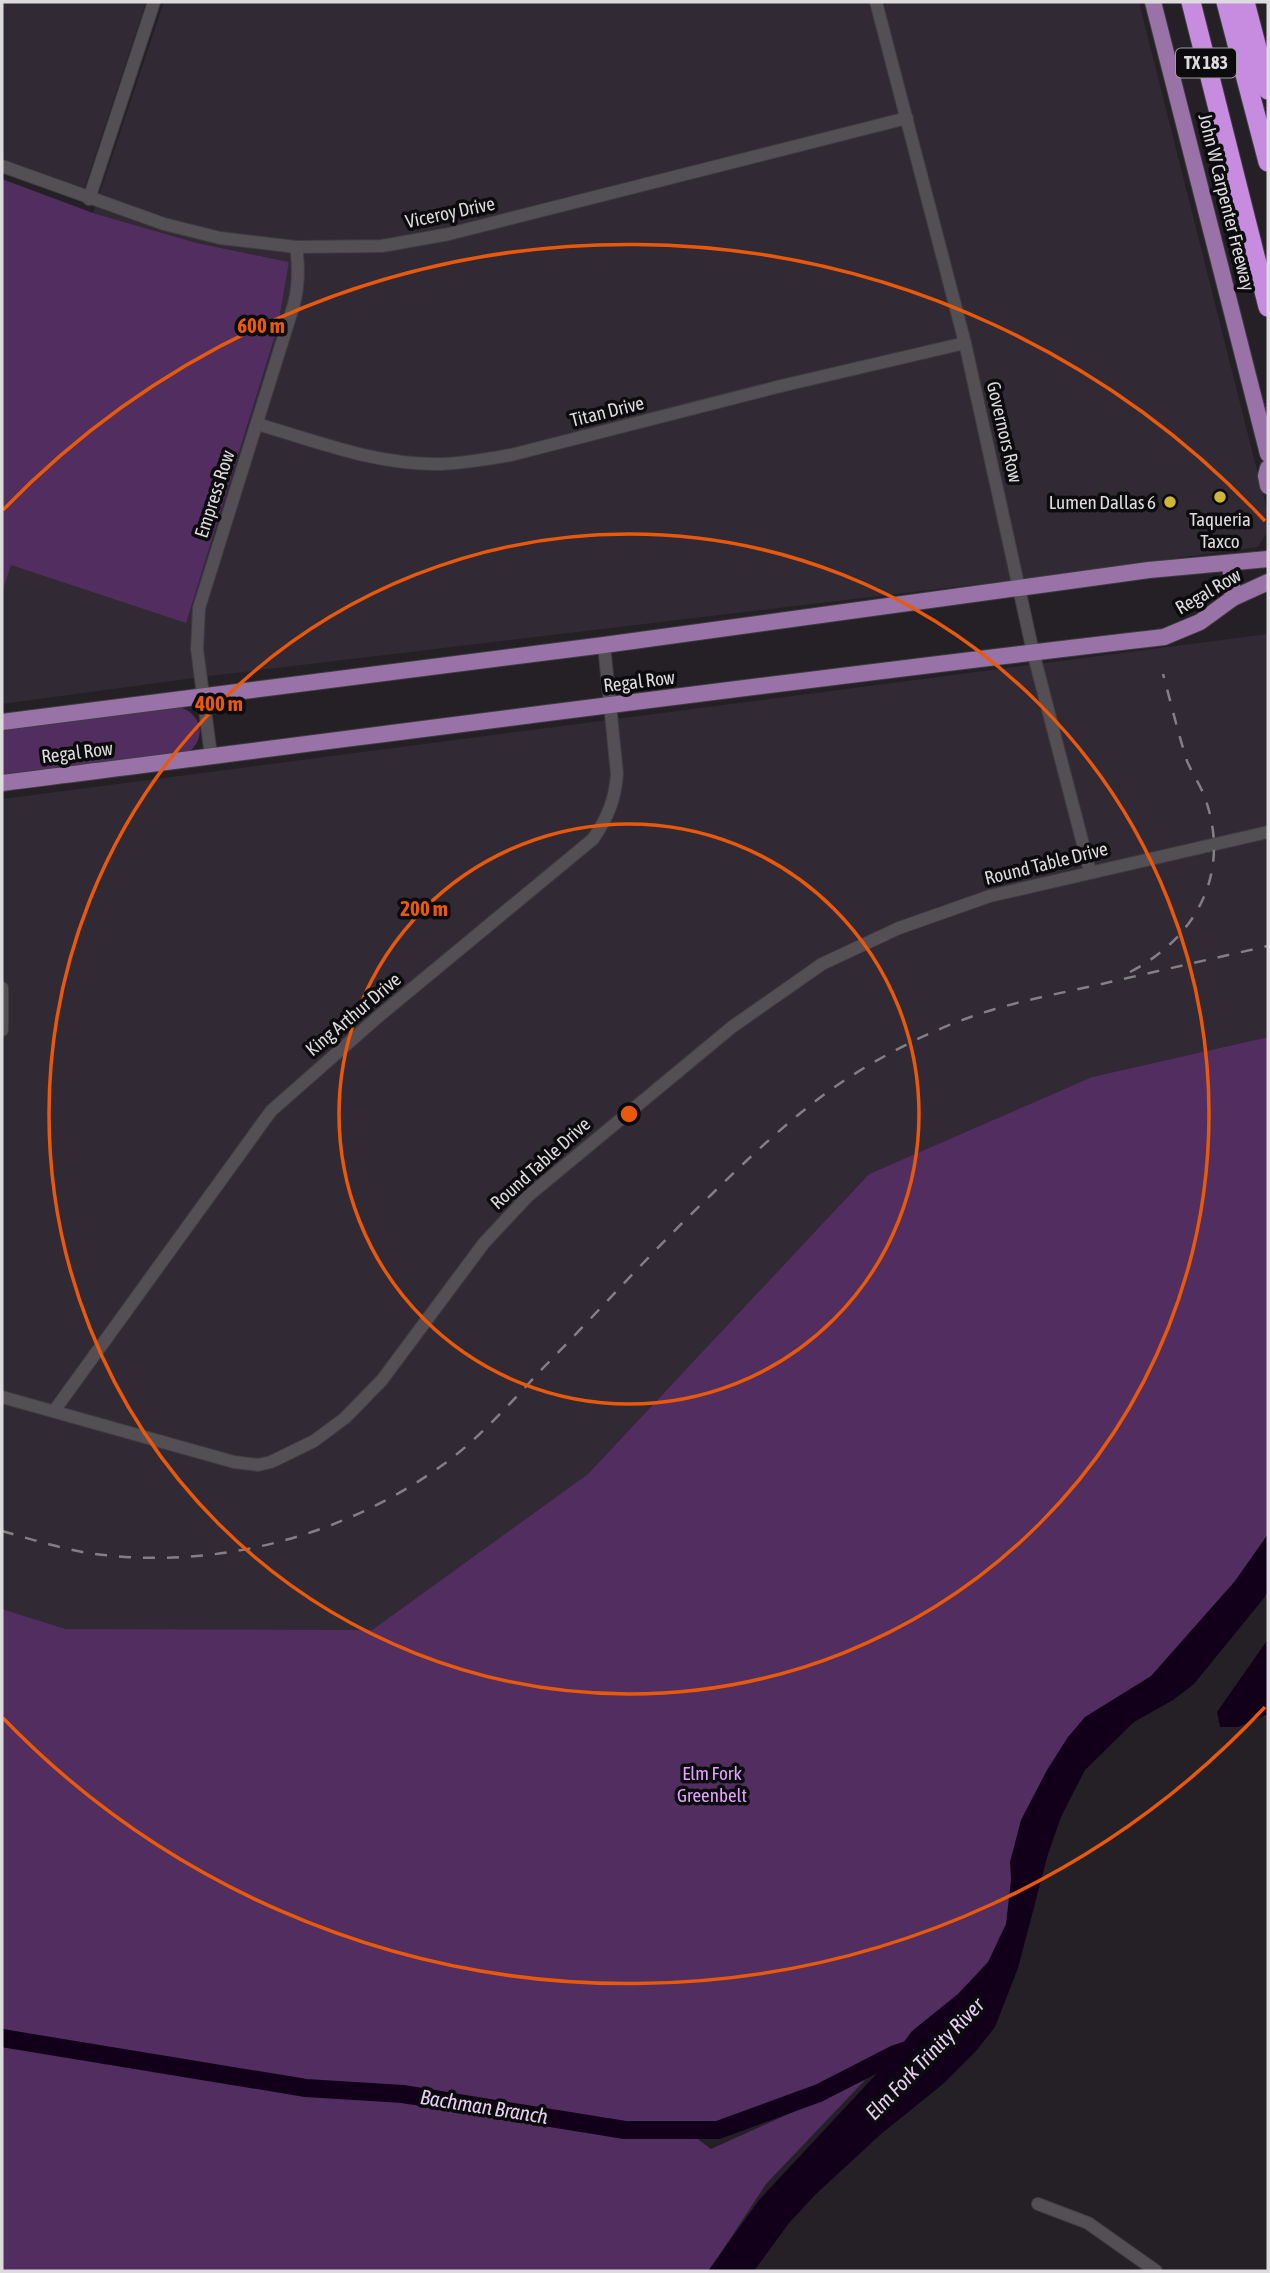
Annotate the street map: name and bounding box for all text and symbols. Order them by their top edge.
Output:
road number: TX 183 [1176,48,1236,78]
street label: John W Carpenter Freeway [1194,111,1260,293]
street label: Viceroy Drive [403,192,497,232]
text: 600 m [237,313,285,337]
street label: Governors Row [983,379,1027,485]
street label: Titan Drive [568,391,646,431]
street label: Empress Row [190,447,239,540]
marker: Taqueria Taxco [1212,489,1228,505]
place label: Lumen Dallas 6 [1049,491,1156,513]
marker: Lumen Dallas 6 [1162,494,1178,510]
place label: Taqueria Taxco [1189,508,1251,552]
street label: Regal Row [1171,563,1245,619]
street label: Regal Row [602,666,677,696]
text: 400 m [194,691,243,715]
street label: Regal Row [40,737,115,767]
street label: Round Table Drive [982,837,1110,889]
text: 200 m [400,896,448,920]
street label: King Arthur Drive [301,968,405,1060]
centre of rings [617,1102,641,1126]
street label: Round Table Drive [486,1113,594,1213]
park label: Elm Fork Greenbelt [677,1762,747,1806]
water label: Elm Fork Trinity River [860,1992,989,2124]
water label: Bachman Branch [419,2084,550,2128]

